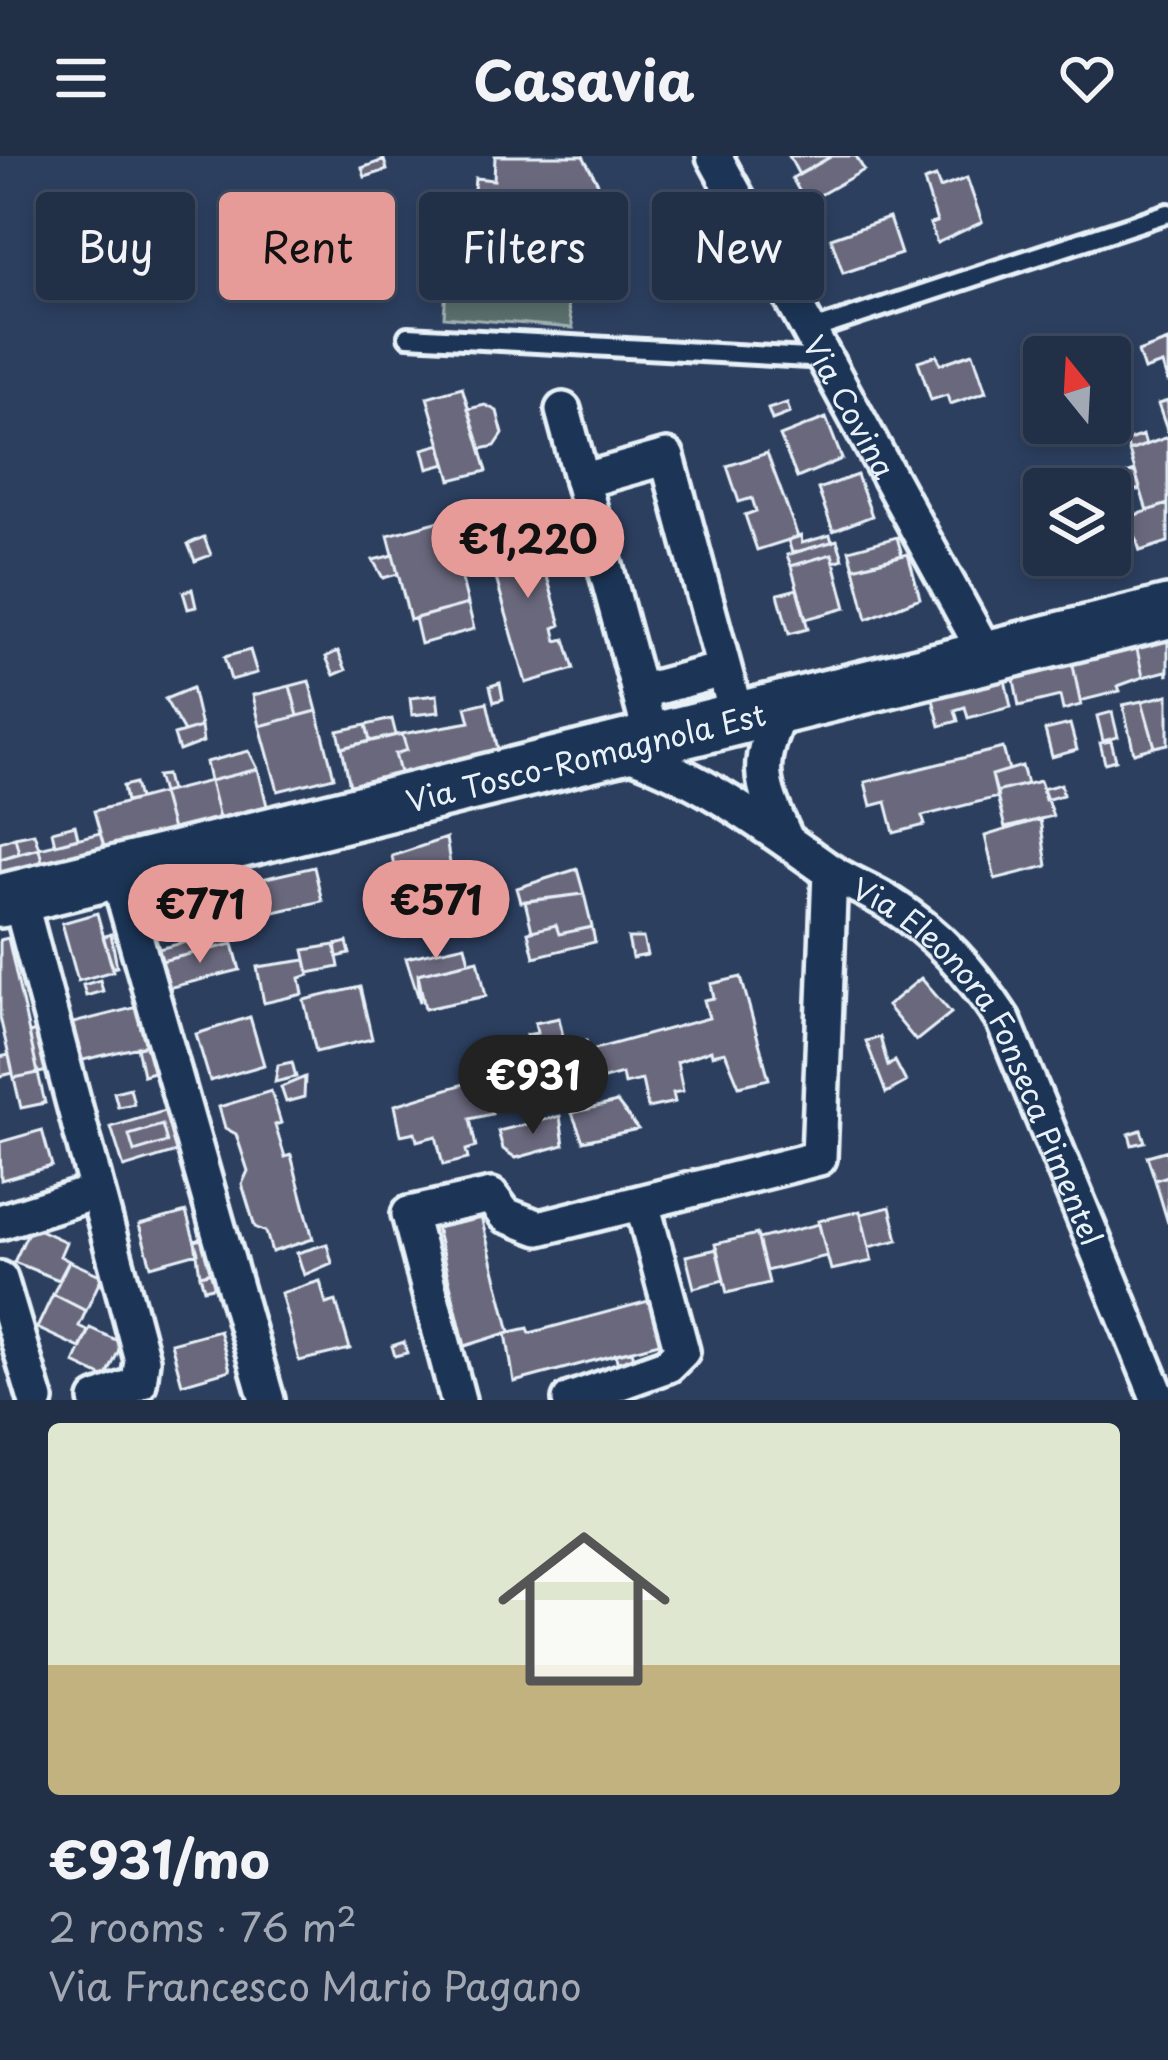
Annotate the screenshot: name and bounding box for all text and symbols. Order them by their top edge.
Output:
text: Casavia [473,38,695,119]
icon: menu [48,45,114,111]
icon: heart [1054,45,1120,111]
chip: Buy [36,192,195,300]
chip: Rent [219,192,395,300]
chip: Filters [419,192,628,300]
chip: New [652,192,824,300]
street label: Via Covina [793,326,908,486]
north arrow [1023,336,1131,444]
map controls [1023,336,1131,576]
button: layers [1023,468,1131,576]
pin: €1,220 [430,499,626,601]
text: €1,220 [458,508,598,567]
street label: Via Tosco-Romagnola Est [401,690,770,822]
pin: €571 [365,860,507,962]
pin: €771 [129,864,271,966]
street label: Via Eleonora Fonseca Pimentel [845,865,1115,1251]
text: €571 [390,869,482,928]
text: €771 [155,873,245,932]
pin: €931 [462,1035,604,1137]
text: €931 [485,1044,581,1103]
icon: home [476,1501,692,1717]
text: €931/mo [48,1819,270,1896]
text: 2 rooms · 76 m² [48,1896,357,1955]
text: Via Francesco Mario Pagano [48,1955,582,2014]

